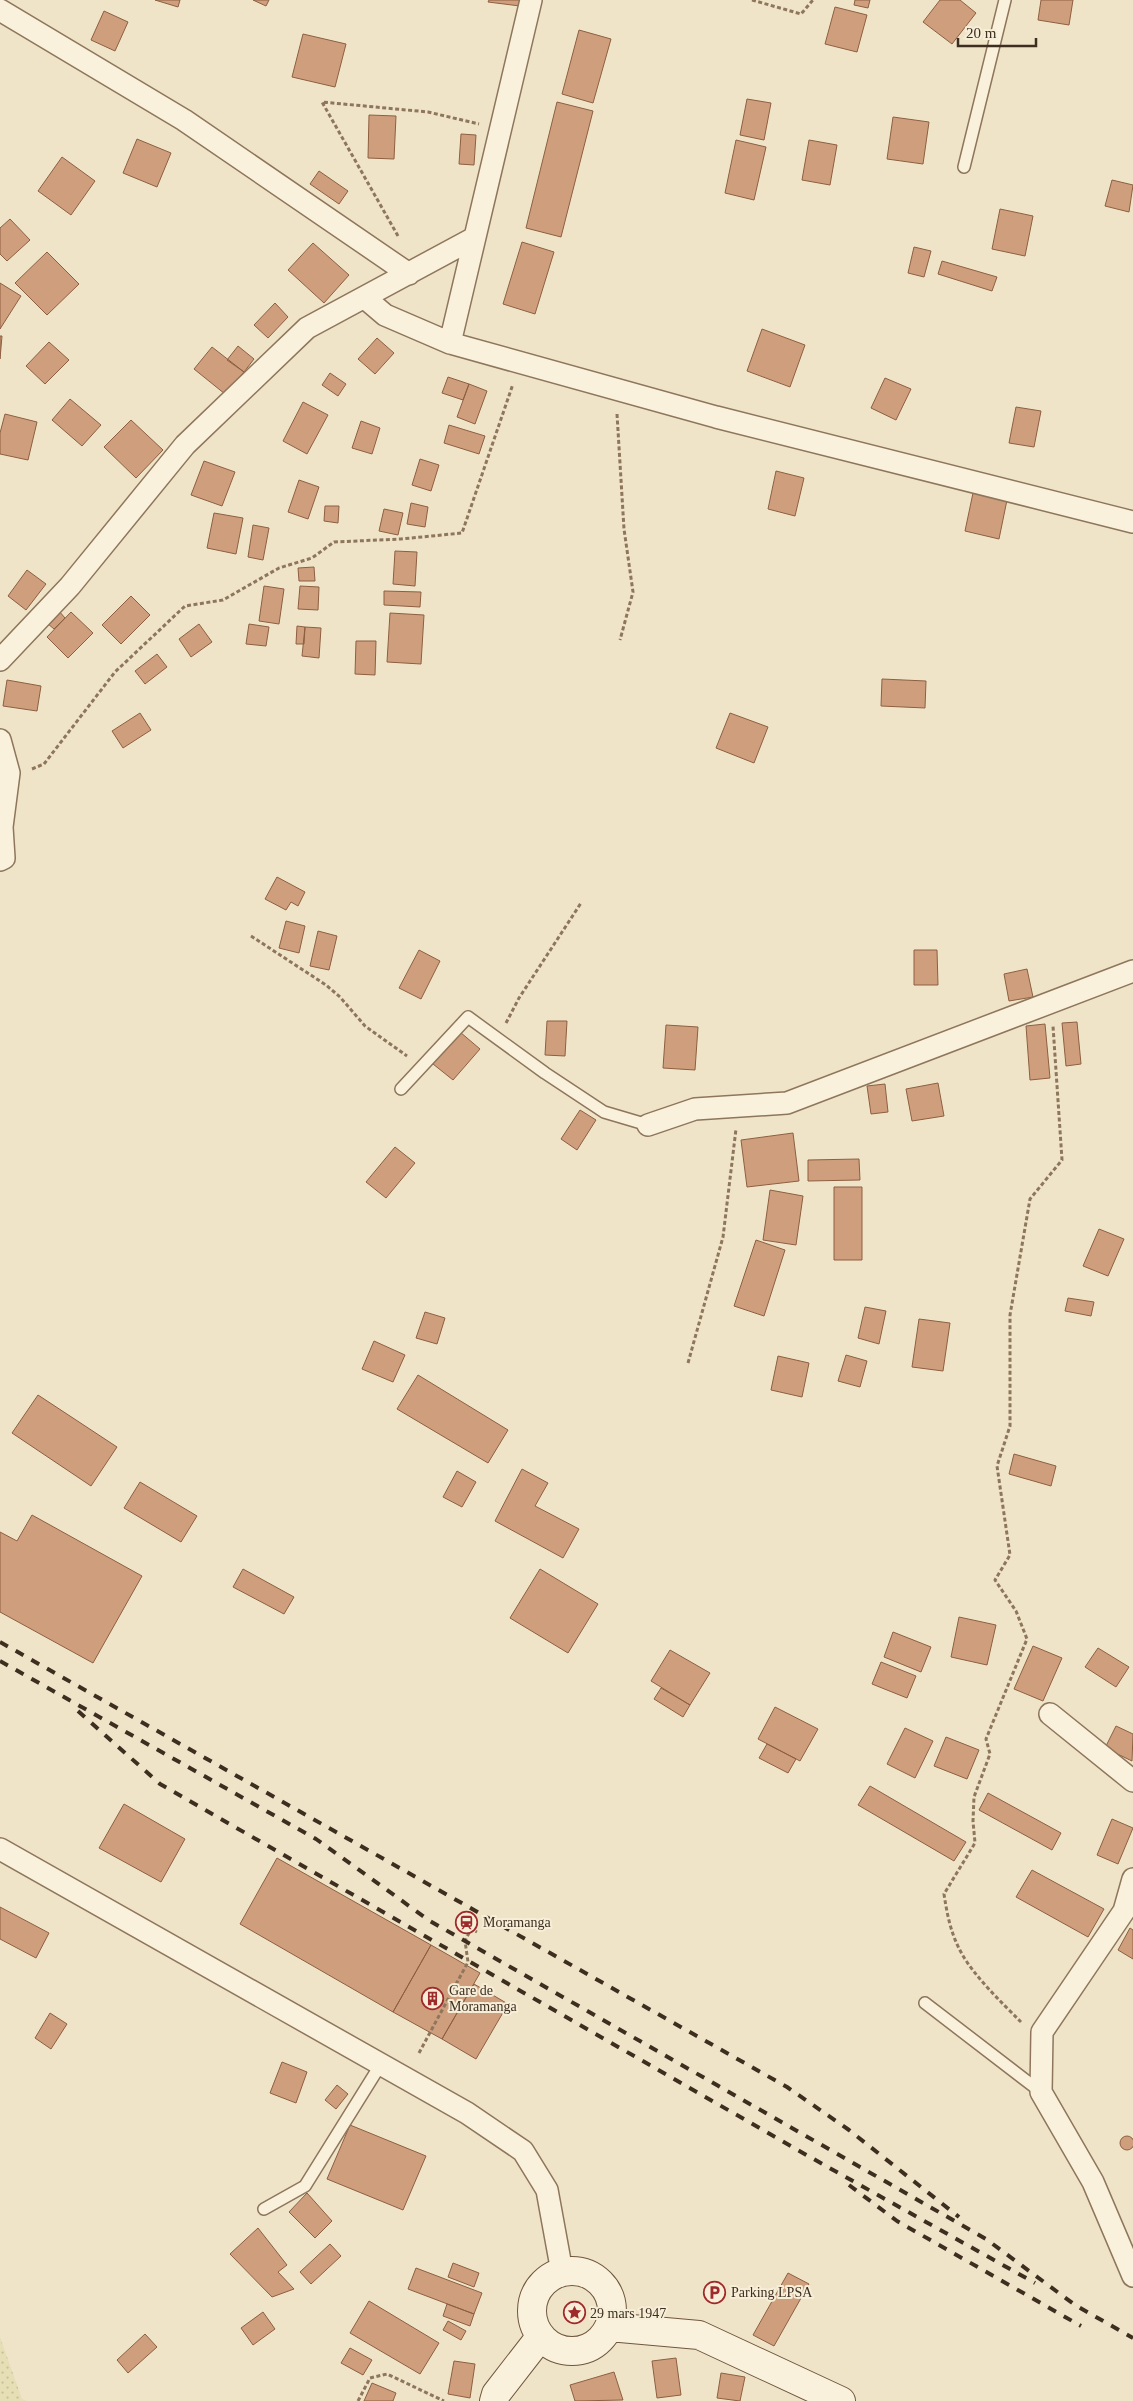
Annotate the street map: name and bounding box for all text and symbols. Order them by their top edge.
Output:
scale bar [958,15,1036,47]
text: 20 m [966,25,997,41]
station icon: Moramanga [455,1910,479,1934]
place label: Moramanga [483,1915,551,1930]
place label: Gare de Moramanga [449,1983,517,2014]
building icon: Gare de Moramanga [421,1986,445,2010]
parking icon: Parking LPSA [703,2280,727,2304]
place label: Parking LPSA [731,2285,813,2300]
place icon: 29 mars 1947 [562,2301,586,2325]
place label: 29 mars 1947 [590,2306,666,2321]

